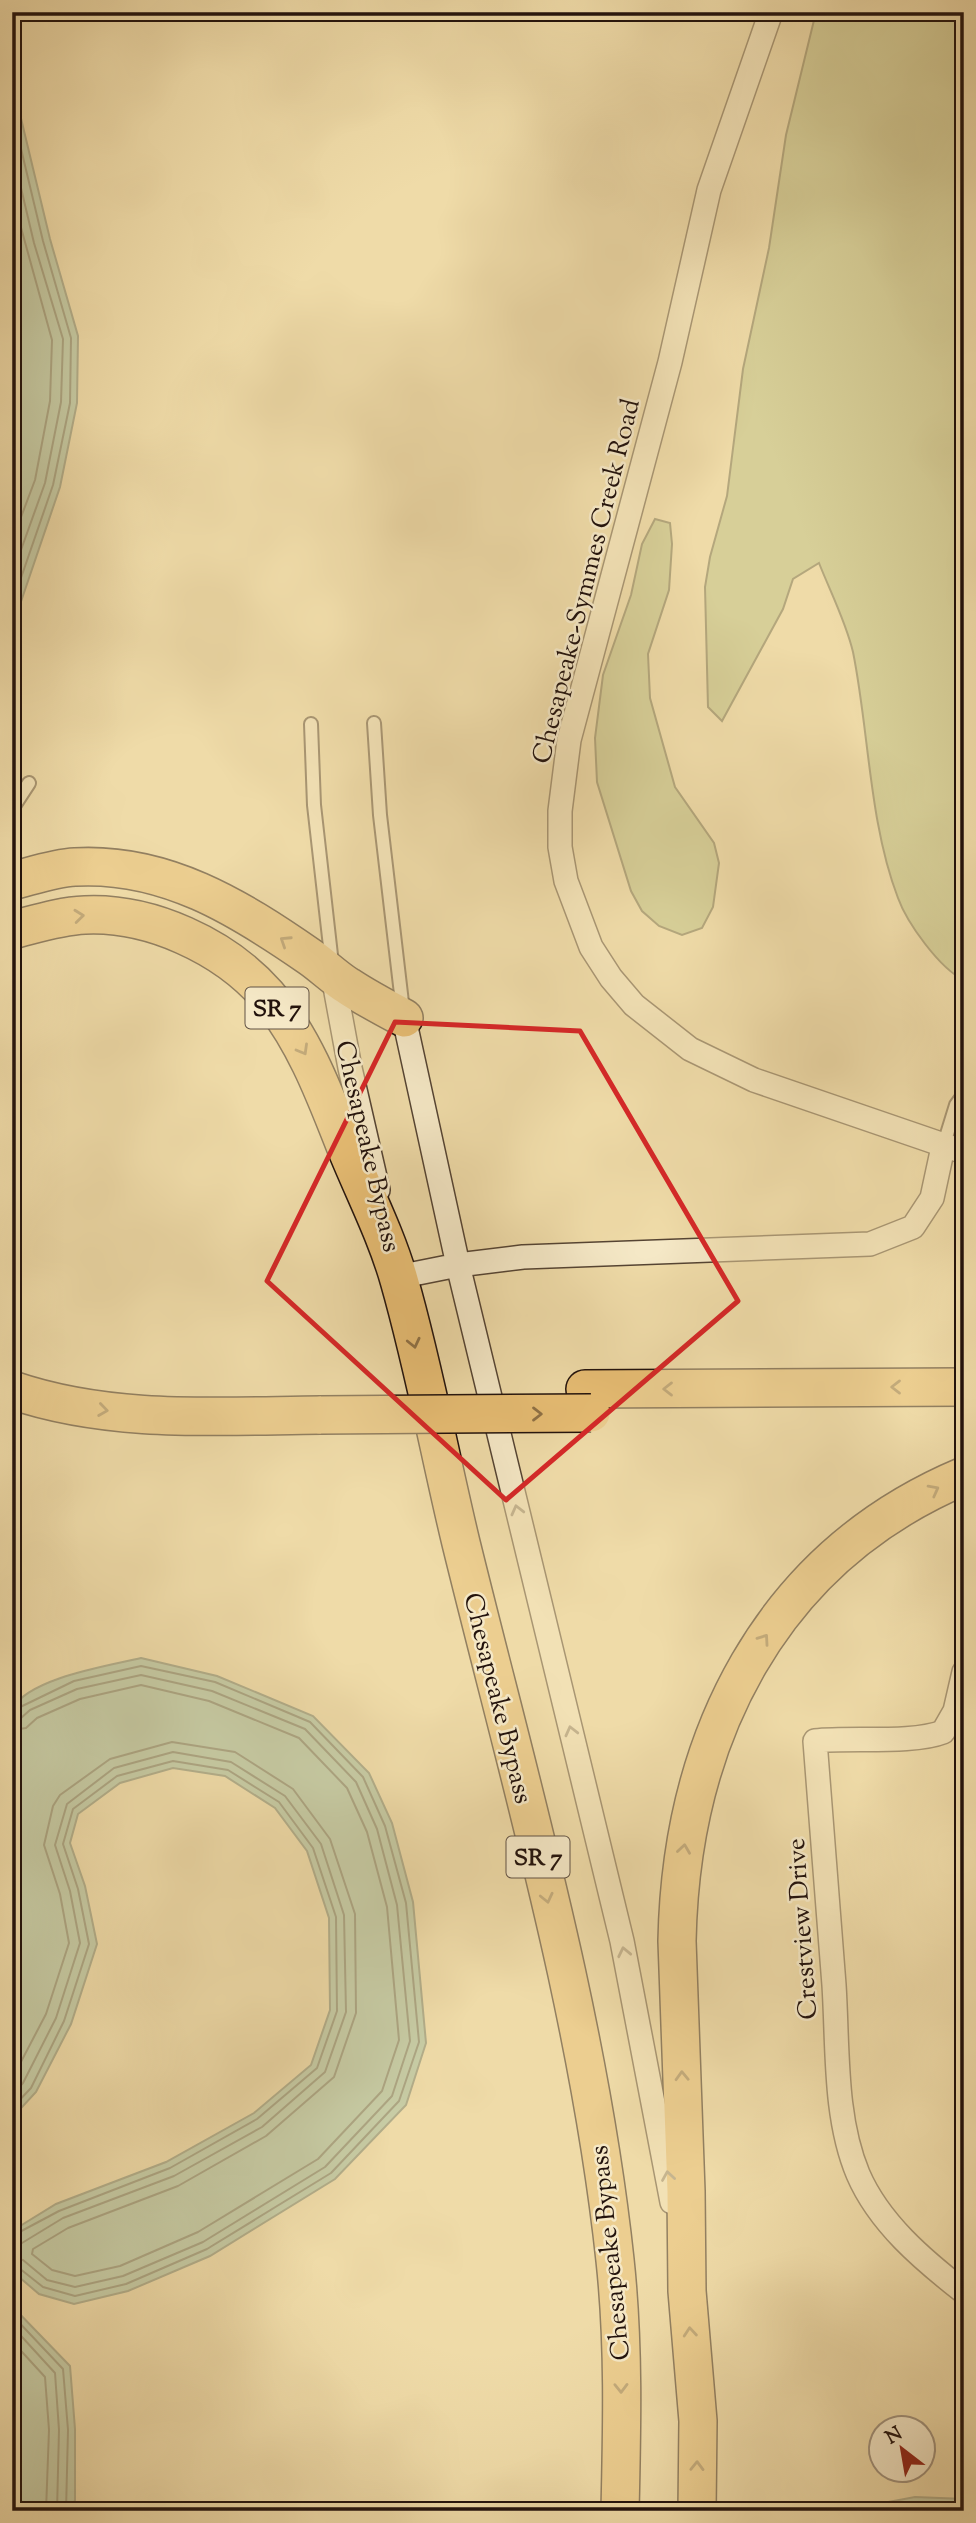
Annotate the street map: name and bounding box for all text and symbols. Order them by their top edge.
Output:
street label: Chesapeake-Symmes Creek Road [524,395,651,768]
one-way arrow [73,909,85,924]
one-way arrow [280,937,293,950]
road number: SR 7 [246,988,308,1028]
street label: Chesapeake Bypass [324,1037,409,1256]
one-way arrow [294,1043,307,1056]
one-way arrow [406,1337,420,1349]
one-way arrow [890,1379,900,1395]
one-way arrow [662,1381,673,1397]
one-way arrow [97,1402,108,1417]
one-way arrow [532,1406,542,1422]
one-way arrow [927,1485,939,1499]
one-way arrow [511,1504,525,1516]
street label: Chesapeake Bypass [452,1589,541,1808]
one-way arrow [756,1634,768,1647]
one-way arrow [565,1725,579,1737]
road number: SR 7 [506,1836,570,1878]
street label: Crestview Drive [779,1837,828,2021]
one-way arrow [676,1843,691,1855]
one-way arrow [539,1892,554,1904]
one-way arrow [618,1946,632,1958]
one-way arrow [674,2070,689,2081]
street label: Chesapeake Bypass [582,2143,641,2362]
one-way arrow [661,2170,676,2181]
one-way arrow [683,2326,698,2337]
one-way arrow [613,2383,629,2394]
north arrow [867,2414,937,2484]
text: N [881,2421,908,2452]
one-way arrow [690,2460,705,2471]

